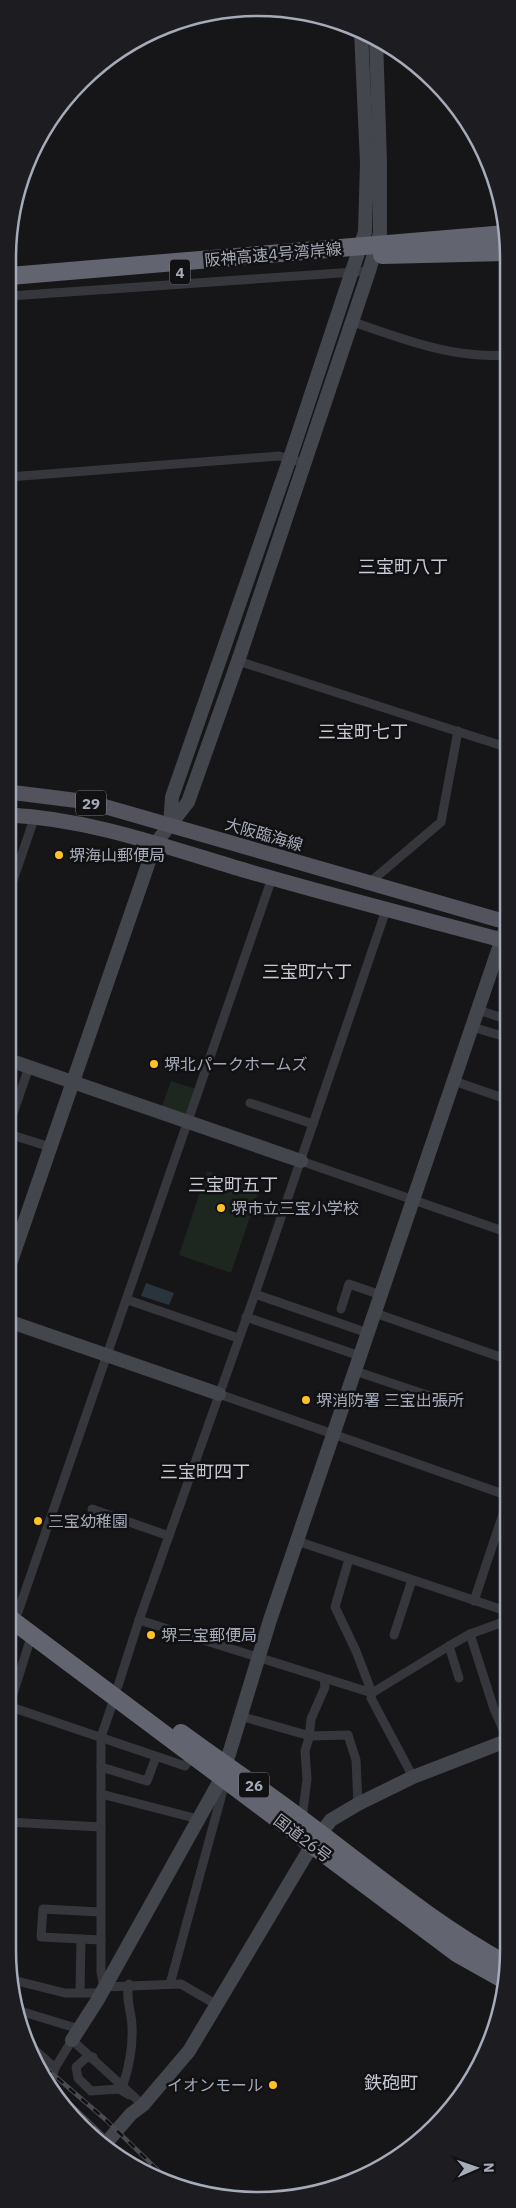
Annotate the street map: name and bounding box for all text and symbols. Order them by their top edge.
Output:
street label: 阪神高速4号湾岸線 [204,238,342,270]
road number: 4 [170,260,190,284]
district label: 三宝町八丁 [358,555,448,578]
district label: 三宝町七丁 [318,720,408,743]
road number: 29 [76,790,106,816]
street label: 大阪臨海線 [223,813,305,855]
place label: 堺海山郵便局 [69,845,165,865]
marker: 堺海山郵便局 [53,849,65,861]
district label: 三宝町六丁 [262,960,352,983]
place label: 堺北パークホームズ [164,1054,308,1074]
marker: 堺北パークホームズ [148,1058,160,1070]
district label: 三宝町五丁 [188,1173,278,1196]
place label: 堺市立三宝小学校 [231,1198,359,1218]
marker: 堺市立三宝小学校 [215,1202,227,1214]
place label: 堺消防署 三宝出張所 [316,1390,464,1410]
marker: 堺消防署 三宝出張所 [300,1394,312,1406]
district label: 三宝町四丁 [160,1460,250,1483]
place label: 三宝幼稚園 [48,1511,128,1531]
marker: 三宝幼稚園 [32,1515,44,1527]
place label: 堺三宝郵便局 [161,1625,257,1645]
marker: 堺三宝郵便局 [145,1629,157,1641]
road number: 26 [239,1772,269,1798]
street label: 国道26号 [270,1810,336,1866]
district label: 鉄砲町 [364,2071,418,2094]
place label: イオンモール [167,2075,263,2095]
marker: イオンモール [267,2079,279,2091]
north arrow [451,2143,501,2193]
text: N [480,2162,498,2173]

